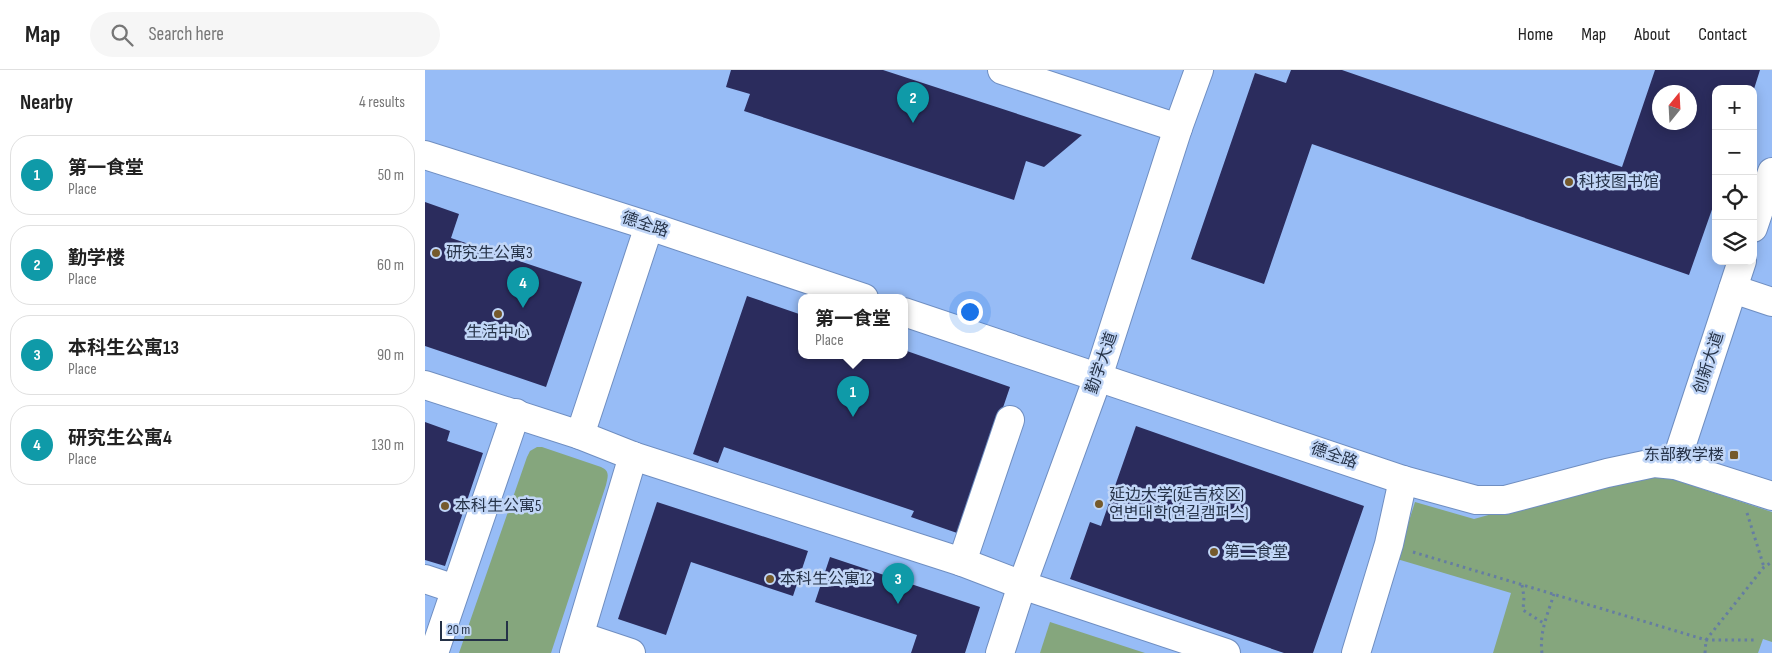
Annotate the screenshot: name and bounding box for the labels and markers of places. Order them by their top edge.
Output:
pin: 2 [897,82,929,123]
place label: 科技图书馆 [1579,173,1659,192]
marker: 科技图书馆 [1563,176,1575,188]
place label: 研究生公寓3 [446,244,533,263]
marker: 研究生公寓3 [430,247,442,259]
pin: 4 [507,267,539,308]
marker: 生活中心 [492,308,504,320]
place label: 生活中心 [466,323,530,342]
pin: 1 [837,376,869,417]
place label: 东部教学楼 [1644,446,1724,465]
marker: 东部教学楼 [1728,449,1740,461]
place label: 延边大学(延吉校区) 연변대학(연길캠퍼스) [1109,486,1248,523]
place label: 本科生公寓5 [455,497,541,516]
marker: 延边大学(延吉校区) 연변대학(연길캠퍼스) [1093,498,1105,510]
marker: 本科生公寓5 [439,500,451,512]
place label: 第二食堂 [1224,543,1288,562]
marker: 第二食堂 [1208,546,1220,558]
pin: 3 [882,563,914,604]
place label: 本科生公寓12 [780,570,872,589]
marker: 本科生公寓12 [764,573,776,585]

